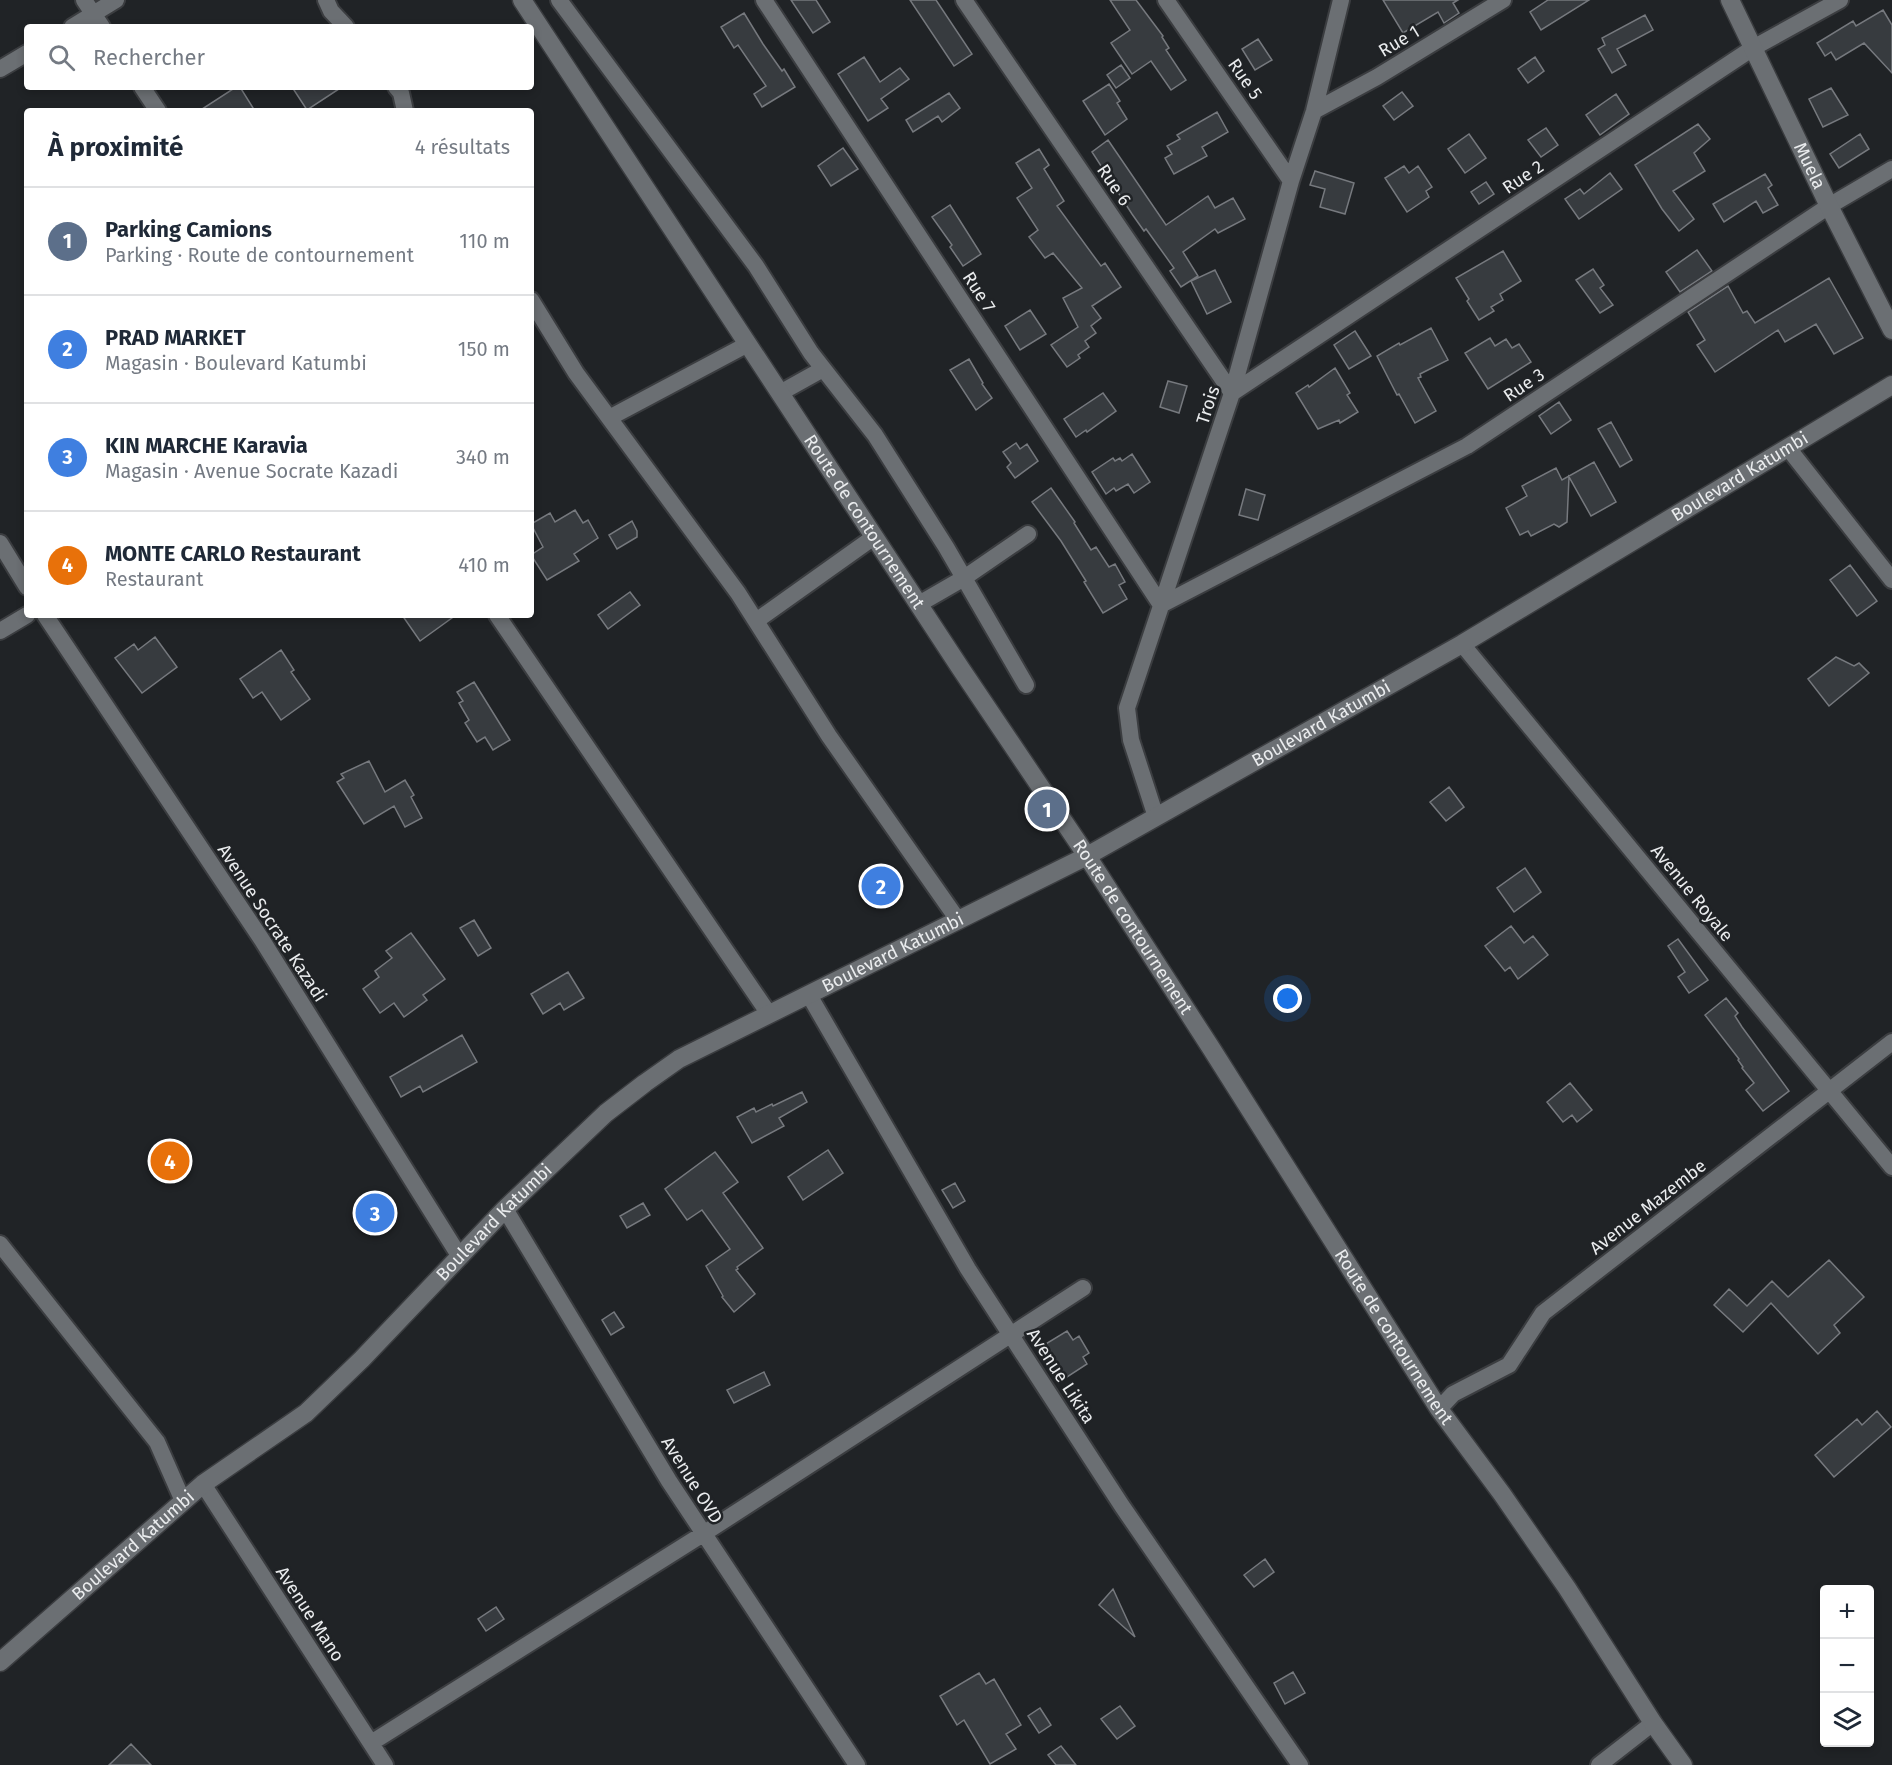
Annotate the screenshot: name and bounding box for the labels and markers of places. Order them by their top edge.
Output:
pin: 1 [1028,786,1066,832]
pin: 2 [862,864,900,908]
pin: 4 [150,1138,190,1184]
pin: 3 [356,1190,394,1236]

